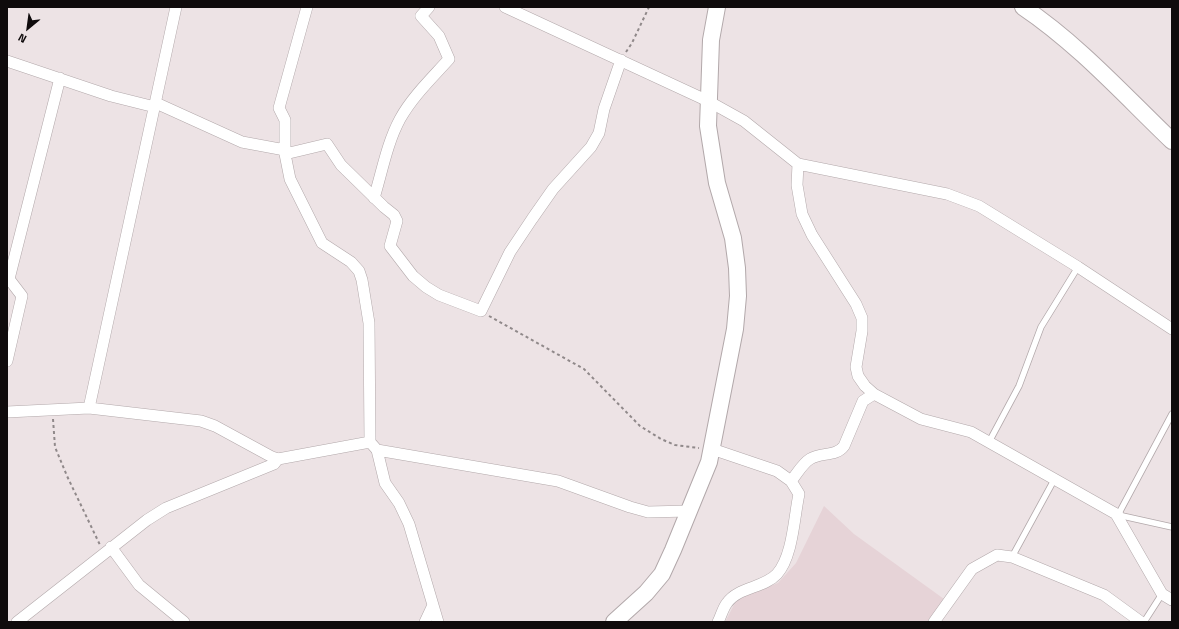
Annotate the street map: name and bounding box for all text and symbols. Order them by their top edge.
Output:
north arrow [8,8,48,48]
text: N [15,30,29,47]

